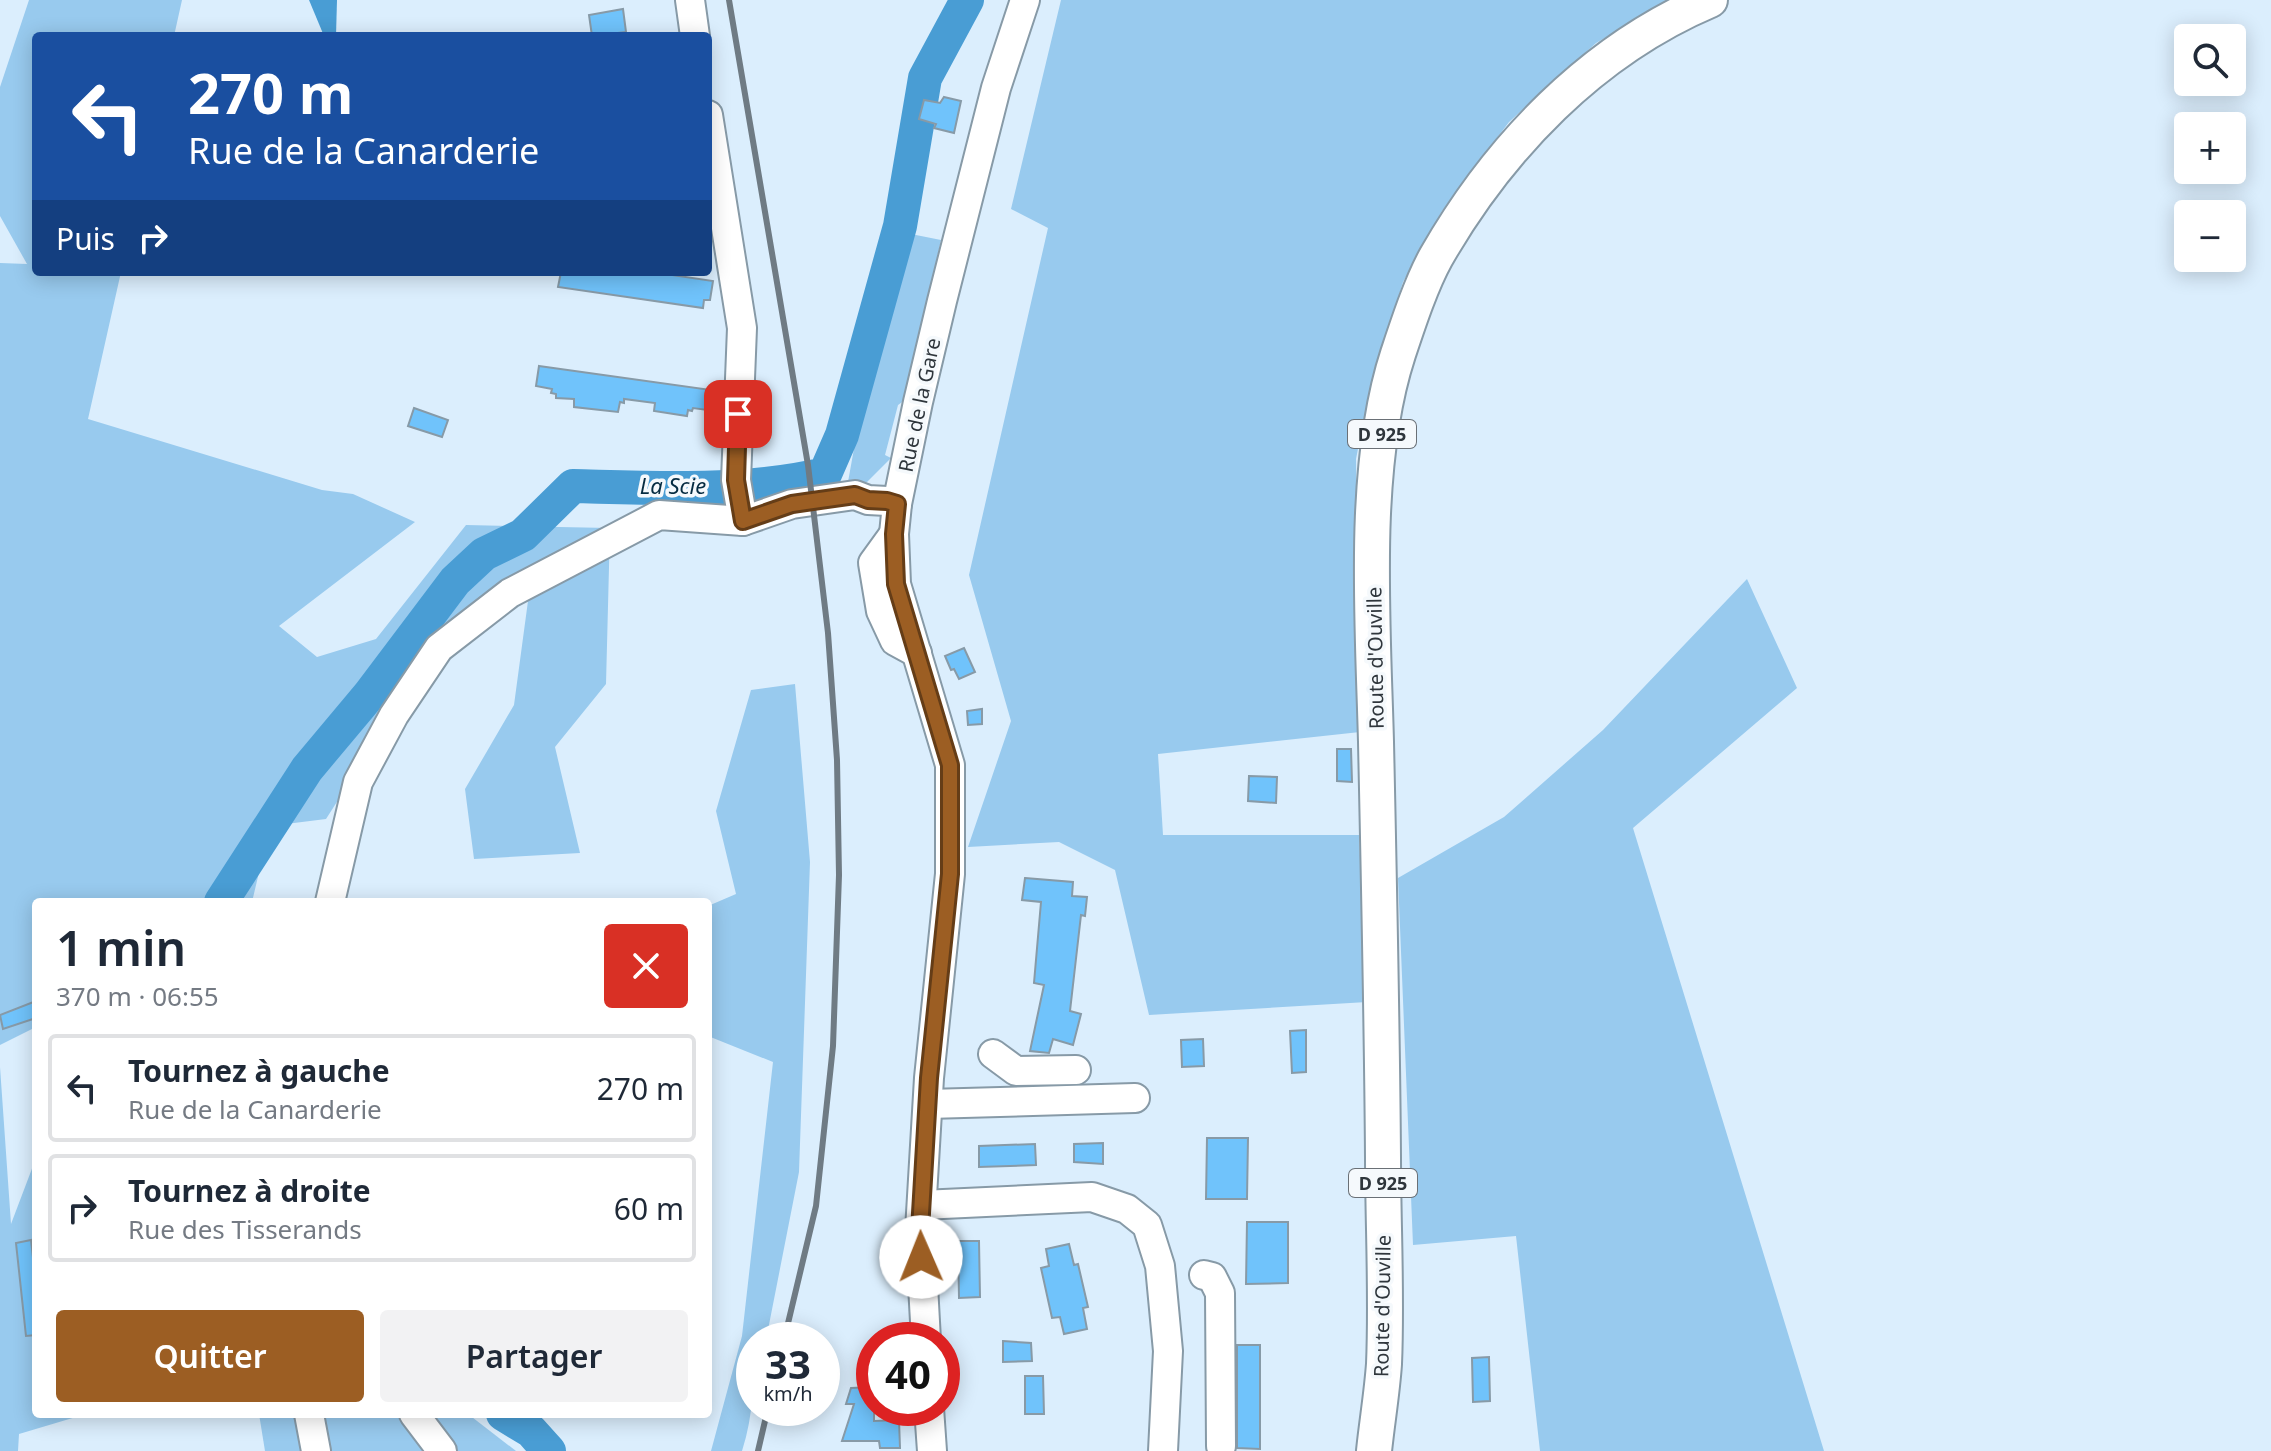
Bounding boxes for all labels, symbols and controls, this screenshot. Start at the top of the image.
map controls [2174,24,2246,272]
button: search [2174,24,2246,96]
text: 270 m [188,54,353,130]
icon: left [56,64,160,168]
button: + [2174,112,2246,184]
text: Rue de la Canarderie [188,126,539,175]
button: − [2174,200,2246,272]
icon: right [131,216,175,260]
text: Puis [56,218,115,259]
street label: Rue de la Gare [892,335,946,475]
pin [704,380,772,448]
icon: arrive [716,392,760,436]
road number: D 925 [1348,420,1416,448]
water label: La Scie [640,470,706,500]
street label: Route d'Ouville [1360,587,1390,729]
text: 1 min [56,915,186,980]
button: close [604,924,688,1008]
text: 370 m · 06:55 [56,978,219,1014]
text: Tournez à gauche [128,1050,390,1091]
icon: left [60,1066,104,1110]
text: 270 m [597,1068,684,1109]
text: Rue de la Canarderie [128,1091,382,1127]
road number: D 925 [1349,1169,1417,1197]
text: Tournez à droite [128,1170,371,1211]
icon: right [60,1186,104,1230]
text: 60 m [614,1188,684,1229]
text: Rue des Tisserands [128,1211,362,1247]
position arrow [879,1215,963,1299]
street label: Route d'Ouville [1367,1235,1397,1377]
button: Quitter [56,1310,364,1402]
button: Partager [380,1310,688,1402]
speed limit sign: 40 [856,1322,960,1426]
text: 33 [765,1336,811,1391]
text: km/h [763,1380,813,1407]

